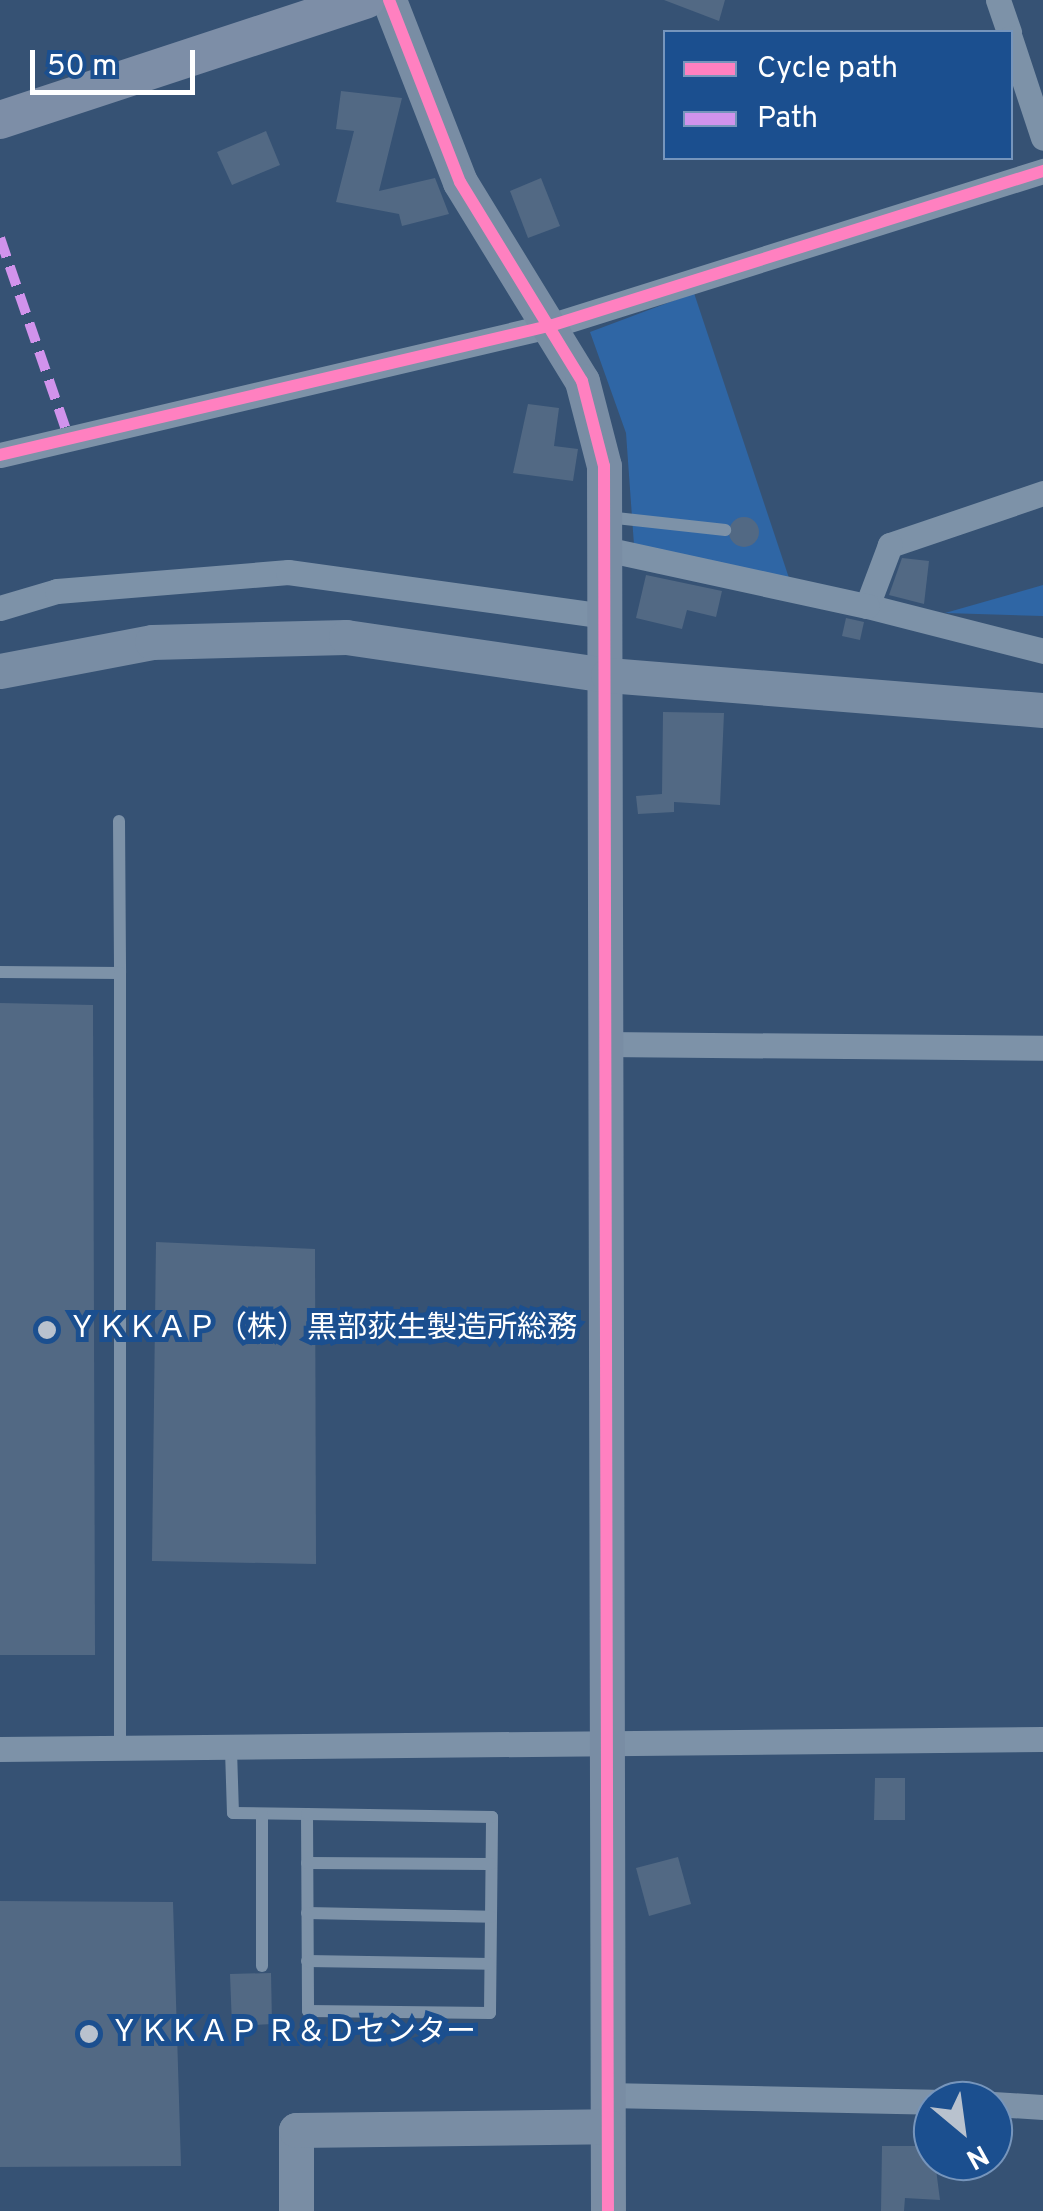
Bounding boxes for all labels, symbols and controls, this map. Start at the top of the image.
scale bar [35,30,200,92]
legend [663,30,1013,160]
text: 50 m [47,49,117,86]
text: Cycle path [757,51,898,88]
text: Path [757,101,818,138]
place label: ＹＫＫＡＰ（株）黒部荻生製造所総務 [67,1312,577,1348]
marker: ＹＫＫＡＰ（株）黒部荻生製造所総務 [36,1319,58,1341]
place label: ＹＫＫＡＰ Ｒ＆Ｄセンター [109,2016,476,2052]
marker: ＹＫＫＡＰ Ｒ＆Ｄセンター [78,2023,100,2045]
north arrow [913,2081,1013,2181]
text: N [959,2135,994,2176]

